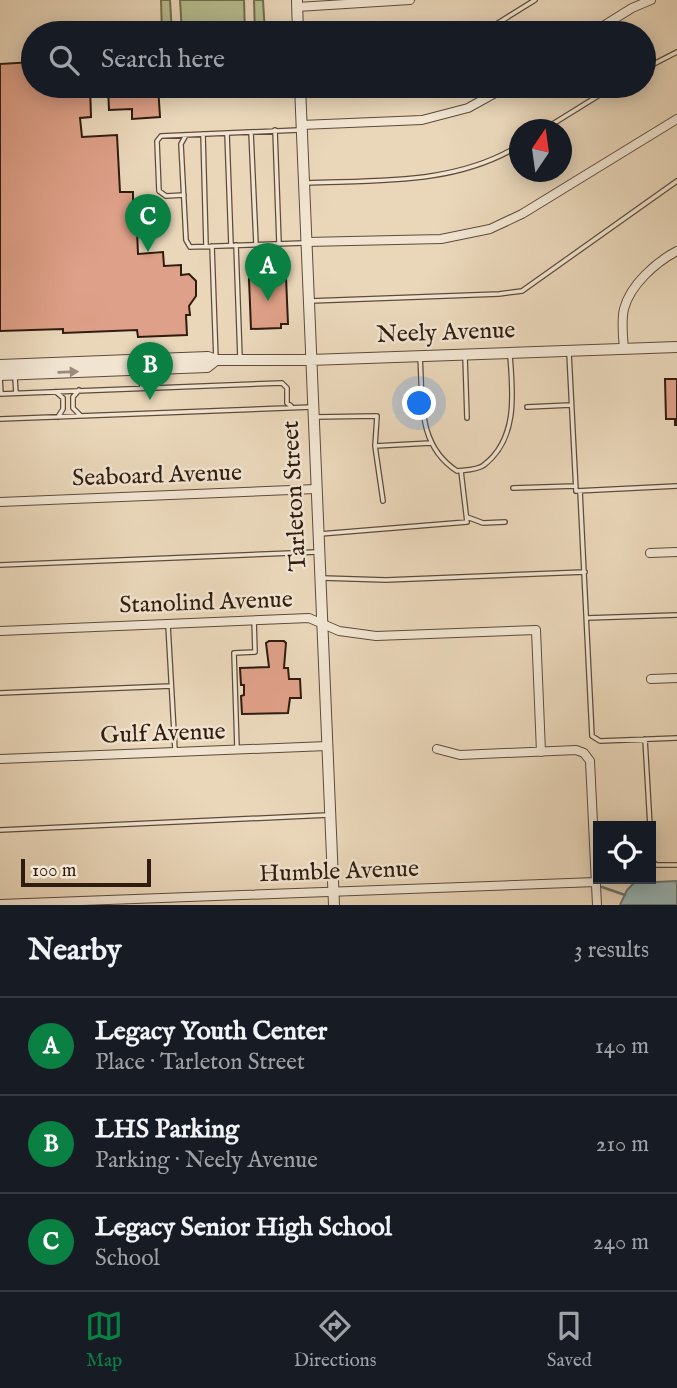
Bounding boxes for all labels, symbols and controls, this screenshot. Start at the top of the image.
search box [21,21,656,98]
icon: search [45,41,83,79]
text: Search here [101,43,225,76]
north arrow [509,119,572,182]
pin: C [125,194,171,252]
pin: A [245,243,291,301]
street label: Neely Avenue [376,315,516,351]
pin: B [127,342,173,400]
one-way arrow [57,367,79,378]
your location [402,386,436,420]
street label: Tarleton Street [276,420,314,572]
street label: Seaboard Avenue [72,458,242,494]
street label: Stanolind Avenue [119,584,293,622]
street label: Gulf Avenue [100,716,226,752]
map controls [593,821,656,884]
button: locate [593,821,656,884]
street label: Humble Avenue [259,854,419,890]
scale bar [21,856,150,888]
text: 100 m [32,859,76,883]
text: Nearby [28,932,121,970]
text: 3 results [574,936,649,965]
text: Legacy Youth Center [95,1015,327,1048]
text: A [43,1032,59,1061]
text: 140 m [595,1032,649,1061]
text: Place · Tarleton Street [95,1048,305,1077]
text: LHS Parking [95,1113,239,1146]
text: B [43,1130,59,1159]
text: 210 m [596,1130,649,1159]
text: Parking · Neely Avenue [95,1146,318,1175]
text: Legacy Senior High School [95,1211,392,1244]
text: C [43,1228,59,1257]
text: 240 m [593,1228,649,1257]
text: School [95,1244,160,1273]
tab: Map [85,1307,123,1373]
tab: Directions [294,1307,376,1373]
tab: Saved [547,1307,592,1373]

